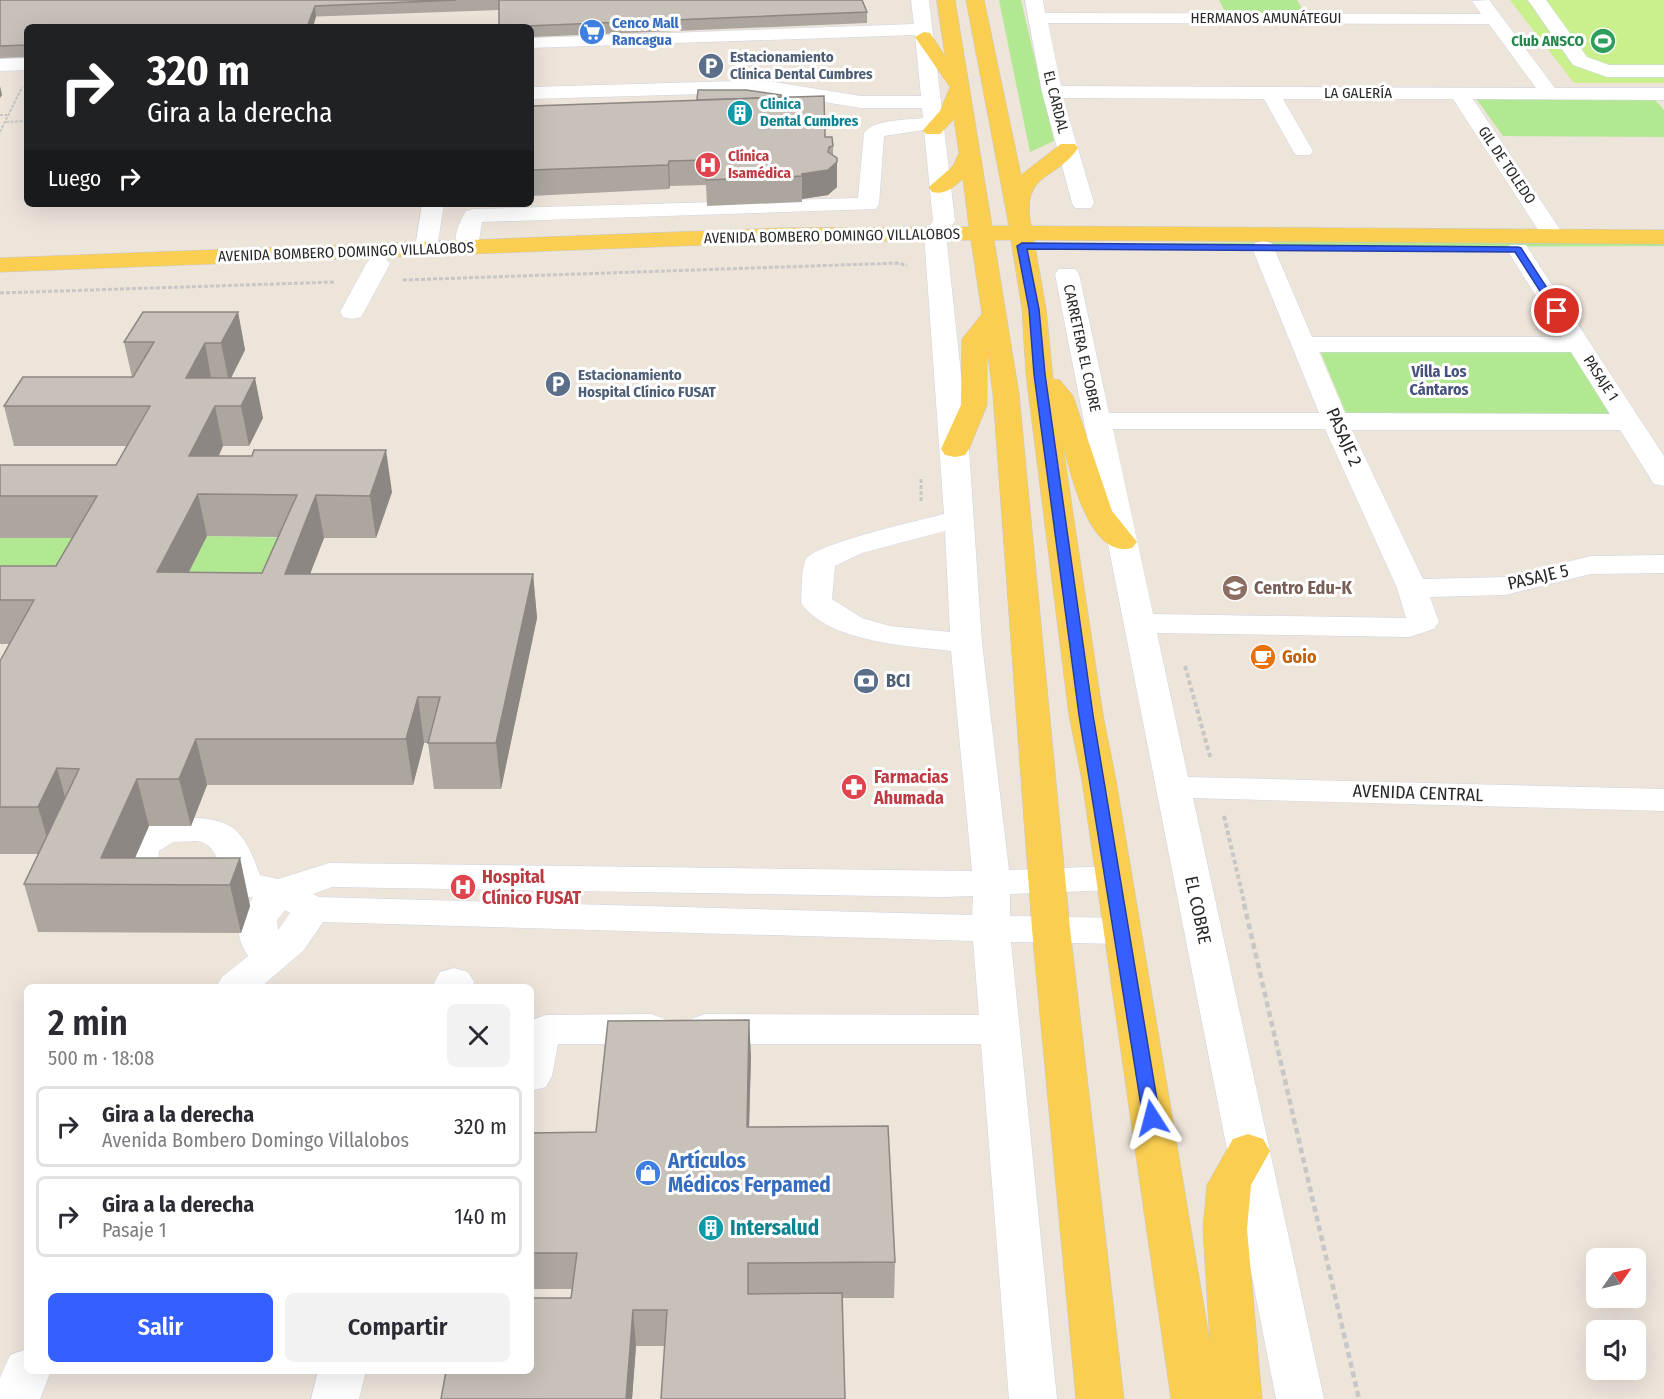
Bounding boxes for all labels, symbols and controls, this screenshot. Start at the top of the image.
street label: HERMANOS AMUNÁTEGUI [1190,9,1342,27]
place label: Cenco Mall Rancagua [612,14,680,49]
supermarket icon: Cenco Mall Rancagua [577,17,607,47]
sports icon: Club ANSCO [1588,26,1618,56]
place label: Club ANSCO [1511,32,1584,50]
text: 320 m [147,46,250,96]
icon: right [48,48,126,126]
place label: Estacionamiento Clinica Dental Cumbres [730,48,873,83]
parking icon: Estacionamiento Clinica Dental Cumbres [696,51,726,81]
street label: EL CARDAL [1040,69,1073,136]
street label: LA GALERÍA [1324,84,1392,102]
place label: Clinica Dental Cumbres [760,95,859,130]
text: Gira a la derecha [147,97,332,129]
building icon: Clinica Dental Cumbres [725,98,755,128]
street label: GIL DE TOLEDO [1474,123,1540,207]
place label: Clínica Isamédica [728,147,791,182]
hospital icon: Clínica Isamédica [693,150,723,180]
icon: right [113,162,146,195]
text: Luego [48,165,101,192]
street label: AVENIDA BOMBERO DOMINGO VILLALOBOS [704,225,960,247]
street label: AVENIDA BOMBERO DOMINGO VILLALOBOS [218,239,474,265]
street label: CARRETERA EL COBRE [1060,283,1104,413]
pin [1531,285,1582,336]
icon: arrive [1540,294,1573,327]
street label: PASAJE 1 [1580,352,1622,404]
district label: Villa Los Cántaros [1410,362,1468,399]
place label: Estacionamiento Hospital Clínico FUSAT [578,366,717,401]
parking icon: Estacionamiento Hospital Clínico FUSAT [543,369,573,399]
street label: PASAJE 2 [1321,404,1367,470]
street label: PASAJE 5 [1505,559,1571,595]
school or university icon: Centro Edu-K [1220,573,1250,603]
place label: Centro Edu-K [1254,577,1352,599]
cafe icon: Goio [1248,642,1278,672]
place label: Goio [1282,646,1317,668]
bank icon: BCI [851,666,881,696]
place label: BCI [886,670,910,692]
place label: Farmacias Ahumada [873,766,948,809]
pharmacy icon: Farmacias Ahumada [839,772,869,802]
street label: AVENIDA CENTRAL [1352,780,1484,806]
place label: Hospital Clínico FUSAT [482,866,581,909]
hospital icon: Hospital Clínico FUSAT [448,872,478,902]
street label: EL COBRE [1180,874,1216,946]
text: 2 min [48,1001,128,1045]
button: close [447,1004,510,1067]
text: 500 m · 18:08 [48,1046,154,1070]
position arrow [1120,1086,1184,1150]
text: Gira a la derecha [102,1101,254,1128]
icon: right [51,1110,84,1143]
text: 320 m [454,1113,507,1140]
text: Avenida Bombero Domingo Villalobos [102,1128,409,1152]
place label: Artículos Médicos Ferpamed [667,1148,831,1198]
shop icon: Artículos Médicos Ferpamed [633,1158,663,1188]
text: Gira a la derecha [102,1191,254,1218]
icon: right [51,1200,84,1233]
text: 140 m [454,1203,507,1230]
building icon: Intersalud [696,1213,726,1243]
place label: Intersalud [730,1215,819,1241]
text: Pasaje 1 [102,1218,167,1242]
north arrow [1586,1248,1646,1308]
map controls [1586,1248,1646,1380]
button: Salir [48,1293,273,1362]
button: Compartir [285,1293,510,1362]
button: sound [1586,1320,1646,1380]

